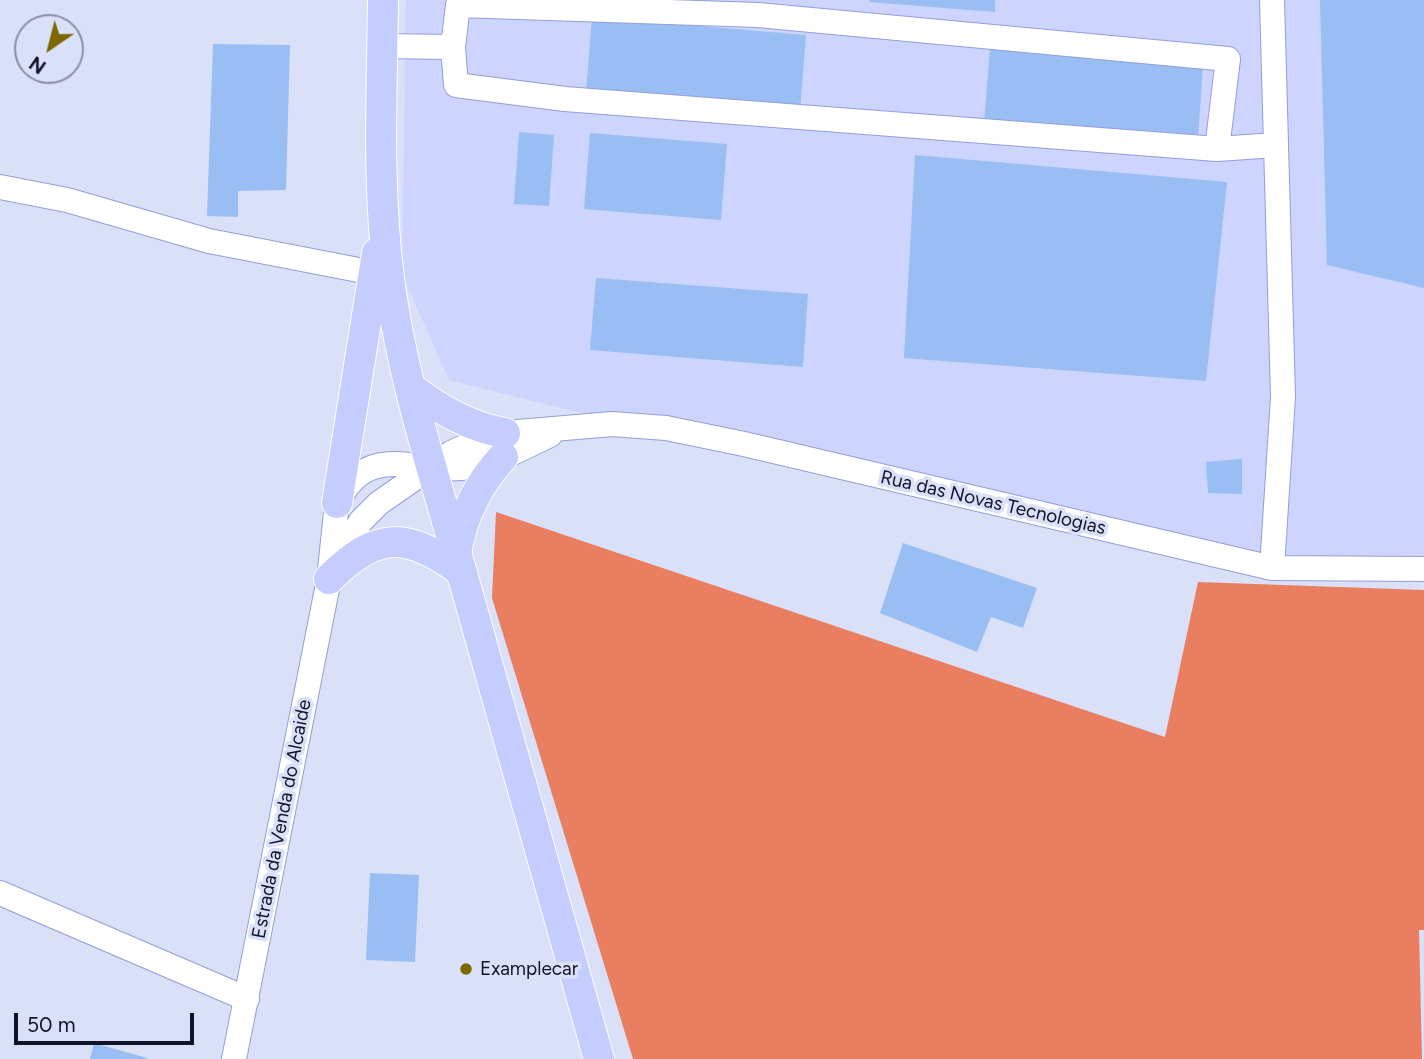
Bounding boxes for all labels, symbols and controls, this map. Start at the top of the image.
north arrow [14,14,84,84]
text: N [25,51,50,79]
street label: Rua das Novas Tecnologias [878,466,1108,540]
street label: Estrada da Venda do Alcaide [248,698,316,940]
place label: Examplecar [480,958,578,980]
marker: Examplecar [458,961,474,977]
scale bar [18,1000,198,1044]
text: 50 m [27,1012,76,1037]

